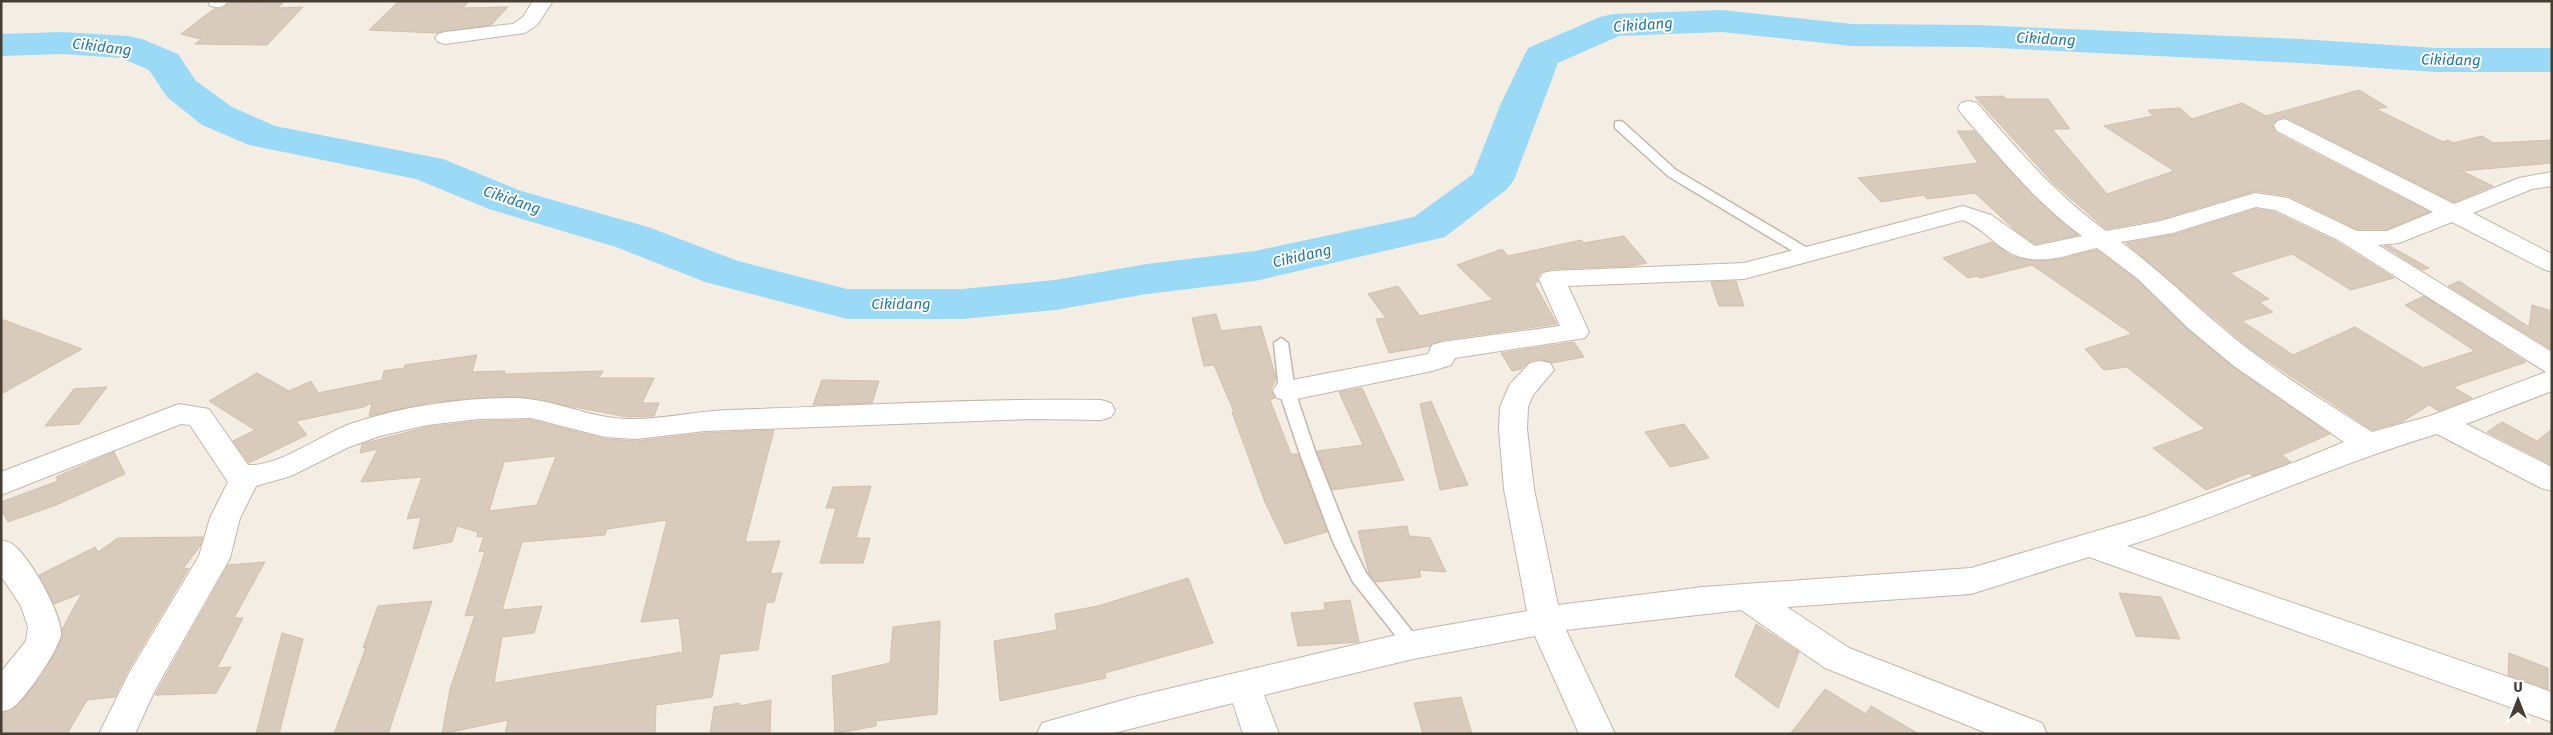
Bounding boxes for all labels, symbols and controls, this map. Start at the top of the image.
water label: Cikidang [1613,14,1673,36]
water label: Cikidang [2016,28,2076,50]
water label: Cikidang [71,34,133,60]
water label: Cikidang [2421,50,2481,70]
water label: Cikidang [481,182,543,218]
water label: Cikidang [1271,241,1333,271]
water label: Cikidang [871,295,931,313]
north arrow [2493,675,2543,725]
text: U [2513,679,2523,696]

